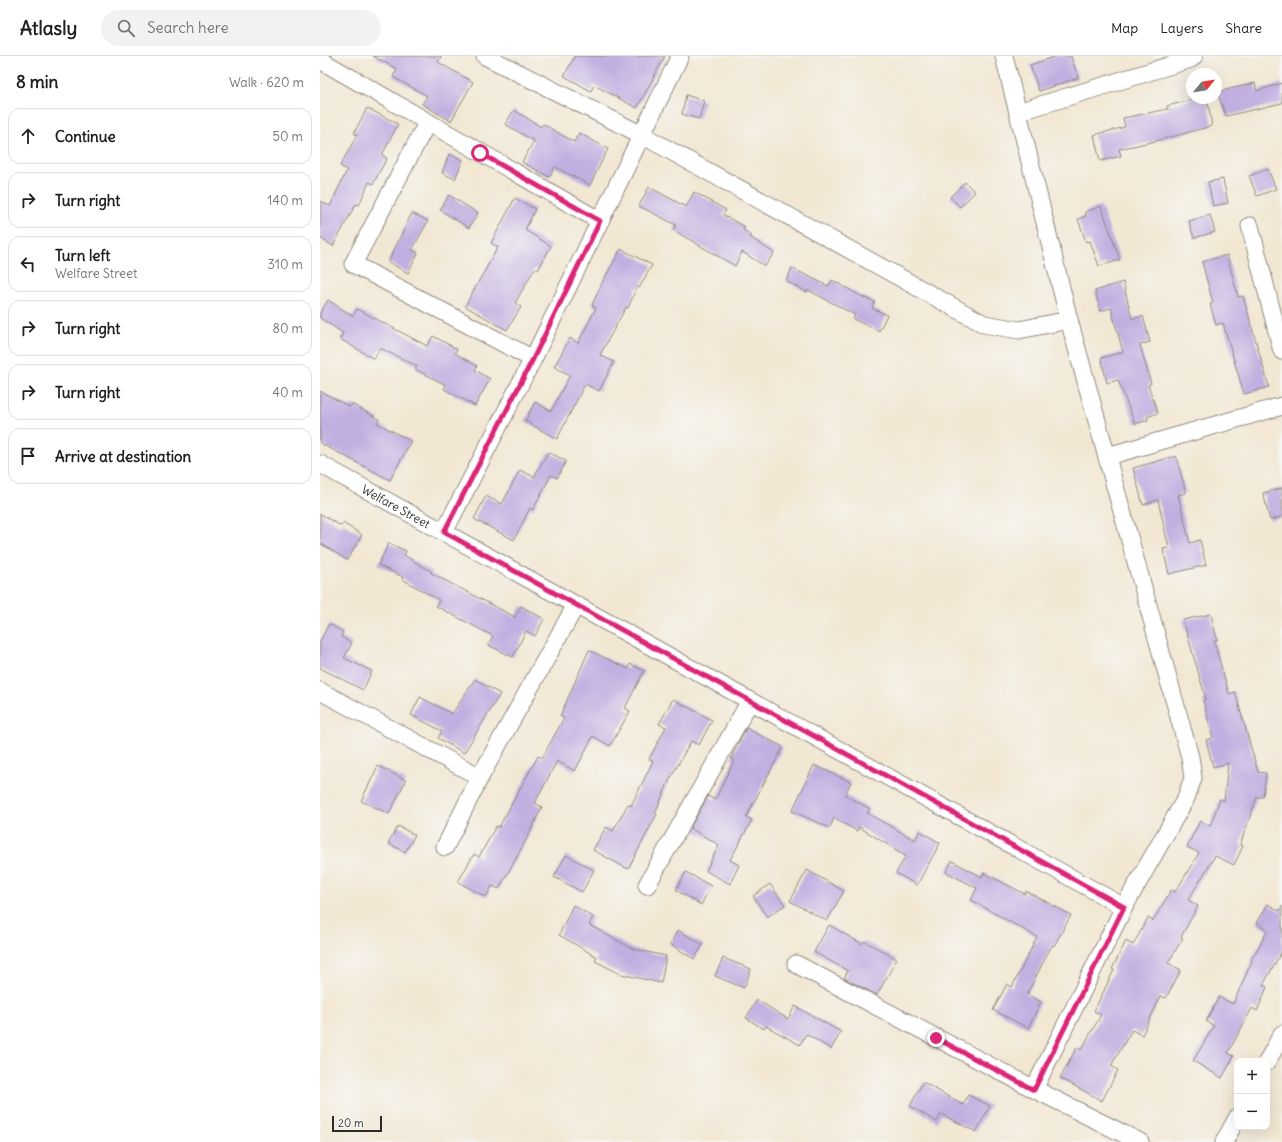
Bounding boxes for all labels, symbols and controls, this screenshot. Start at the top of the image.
search box [101,10,381,46]
text: Atlasly [20,16,77,40]
icon: search [115,17,137,39]
text: Search here [147,18,229,37]
text: Map [1111,19,1138,37]
text: Layers [1160,19,1203,37]
text: Share [1225,19,1262,37]
north arrow [1186,68,1222,104]
text: 8 min [16,71,58,93]
text: Walk · 620 m [229,74,304,91]
icon: ahead [17,125,39,147]
text: Continue [55,127,116,146]
text: 50 m [272,128,303,145]
route start [471,144,489,162]
icon: right [17,189,39,211]
text: Turn right [55,191,120,210]
text: 140 m [267,192,303,209]
text: Turn left [55,246,110,265]
icon: left [17,253,39,275]
text: 310 m [268,256,303,273]
text: Welfare Street [55,265,137,282]
icon: right [17,317,39,339]
text: Turn right [55,319,120,338]
text: 80 m [272,320,303,337]
icon: right [17,381,39,403]
text: Turn right [55,383,120,402]
text: 40 m [272,384,303,401]
icon: arrive [17,445,39,467]
text: Arrive at destination [55,447,191,466]
street label: Welfare Street [359,481,433,531]
route end [927,1029,945,1047]
map controls [1234,1058,1270,1130]
button: + [1234,1058,1270,1094]
button: − [1234,1094,1270,1130]
scale bar [332,1114,382,1133]
text: 20 m [338,1116,364,1130]

